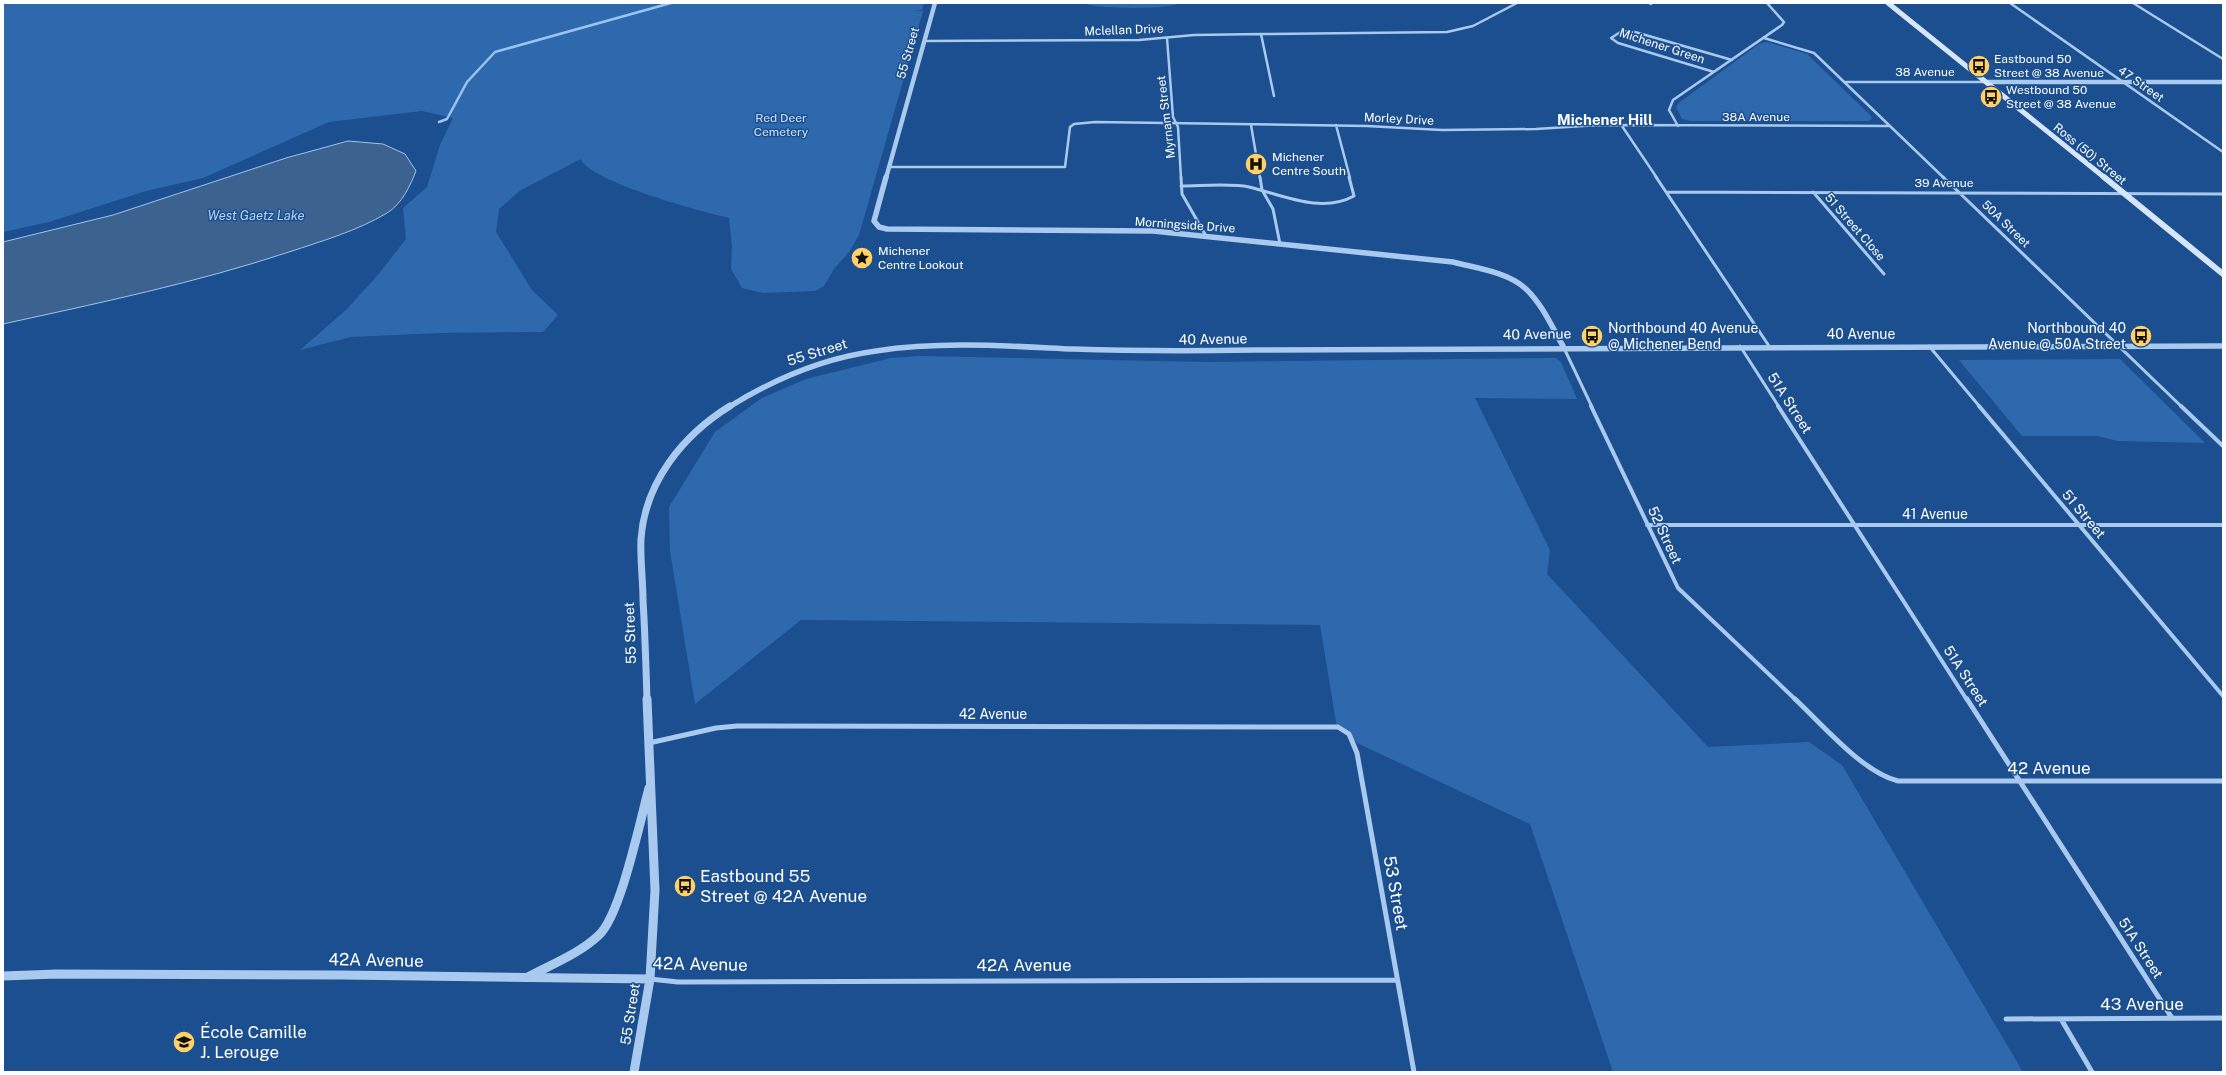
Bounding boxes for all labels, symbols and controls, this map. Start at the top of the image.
street label: Mclellan Drive [1084,22,1164,38]
street label: 55 Street [894,25,922,81]
street label: Michener Green [1618,26,1707,66]
place label: Eastbound 50 Street @ 38 Avenue [1994,52,2104,80]
bus stop icon: Eastbound 50 Street @ 38 Avenue [1966,53,1992,79]
street label: 47 Street [2115,63,2167,105]
street label: 38 Avenue [1895,65,1955,79]
street label: Myrnam Street [1154,74,1178,159]
place label: Westbound 50 Street @ 38 Avenue [2006,83,2116,111]
bus stop icon: Westbound 50 Street @ 38 Avenue [1978,84,2004,110]
street label: Morley Drive [1364,110,1435,128]
street label: 38A Avenue [1722,110,1790,124]
park label: Red Deer Cemetery [754,111,809,139]
district label: Michener Hill [1557,111,1653,128]
street label: Ross (50) Street [2051,120,2130,188]
place label: Michener Centre South [1272,150,1346,178]
hospital icon: Michener Centre South [1243,151,1269,177]
street label: 39 Avenue [1914,176,1974,190]
street label: 51 Street Close [1822,190,1888,264]
street label: 50A Street [1979,198,2033,251]
water label: West Gaetz Lake [207,208,305,223]
street label: Morningside Drive [1134,215,1236,236]
place label: Michener Centre Lookout [878,244,964,272]
place icon: Michener Centre Lookout [849,245,875,271]
place label: Northbound 40 Avenue @ Michener Bend [1608,320,1758,352]
place label: Northbound 40 Avenue @ 50A Street [1988,320,2126,352]
bus stop icon: Northbound 40 Avenue @ Michener Bend [1579,323,1605,349]
bus stop icon: Northbound 40 Avenue @ 50A Street [2128,323,2154,349]
street label: 40 Avenue [1502,325,1572,343]
street label: 40 Avenue [1827,326,1895,342]
street label: 40 Avenue [1178,330,1248,348]
street label: 55 Street [785,335,849,369]
street label: 51A Street [1765,370,1815,436]
street label: 51 Street [2059,486,2109,542]
street label: 52 Street [1645,504,1685,566]
street label: 41 Avenue [1902,506,1968,522]
street label: 55 Street [621,602,639,664]
street label: 51A Street [1941,643,1991,709]
street label: 42 Avenue [959,706,1027,722]
street label: 42 Avenue [2007,758,2091,778]
street label: 53 Street [1380,854,1412,932]
place label: Eastbound 55 Street @ 42A Avenue [700,866,867,906]
bus stop icon: Eastbound 55 Street @ 42A Avenue [672,873,698,899]
street label: 51A Street [2116,915,2166,981]
street label: 42A Avenue [328,949,424,971]
street label: 42A Avenue [652,953,748,975]
street label: 42A Avenue [976,955,1072,975]
street label: 55 Street [617,982,643,1046]
street label: 43 Avenue [2100,994,2184,1014]
place label: École Camille J. Lerouge [200,1022,307,1062]
school or university icon: École Camille J. Lerouge [171,1029,197,1055]

